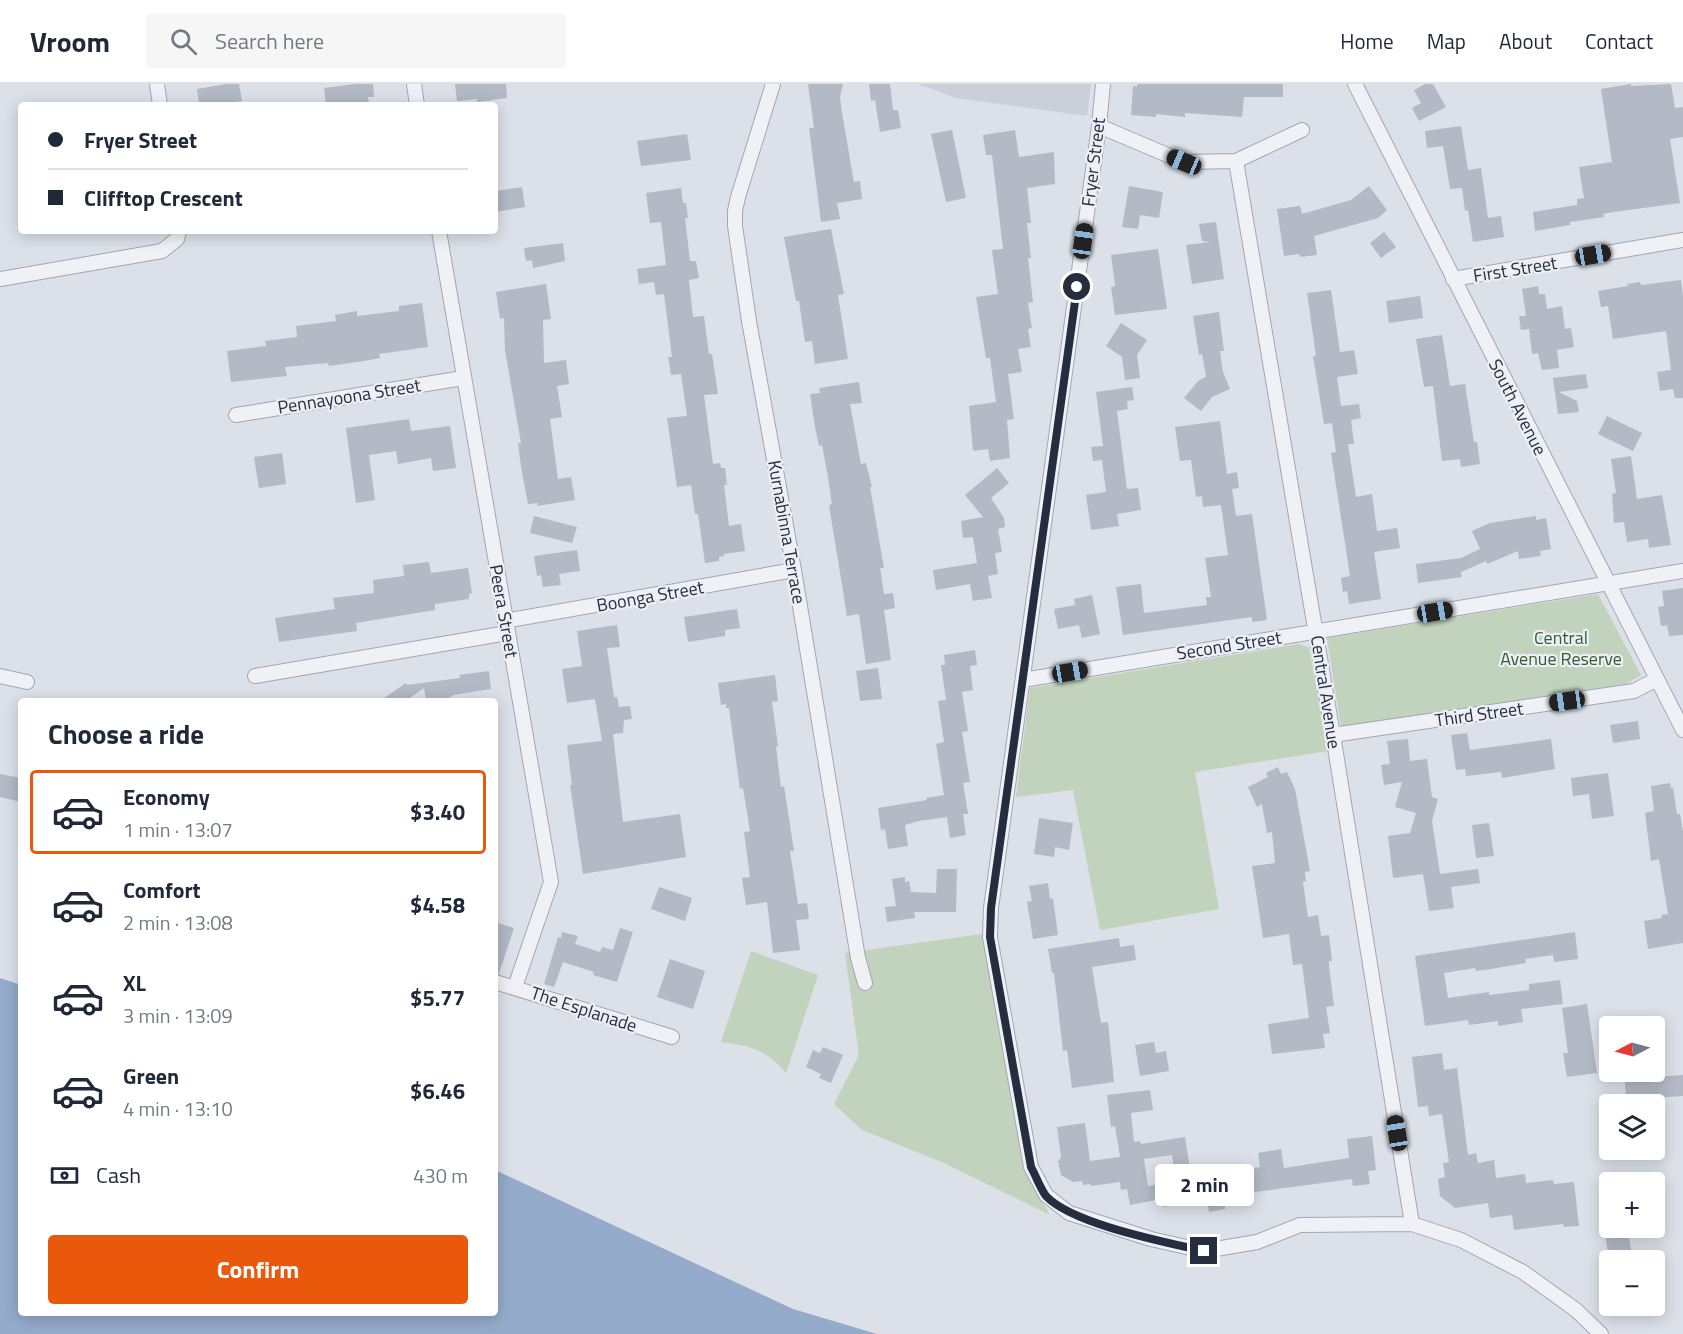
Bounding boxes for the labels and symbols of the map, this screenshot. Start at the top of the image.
street label: Fryer Street [1074,115,1112,208]
car [1164,147,1204,177]
car [1072,222,1094,260]
car [1574,243,1612,267]
street label: First Street [1471,249,1560,289]
route start [1063,273,1090,300]
street label: South Avenue [1482,354,1554,460]
street label: Pennayoona Street [276,371,423,421]
street label: Kurnabinna Terrace [761,458,813,606]
street label: Peera Street [483,562,526,660]
street label: Boonga Street [594,573,706,619]
car [1416,600,1454,624]
street label: Second Street [1175,623,1284,667]
park label: Central Avenue Reserve [1500,624,1622,672]
street label: Central Avenue [1304,633,1348,751]
car [1051,660,1089,684]
car [1548,690,1586,712]
street label: Third Street [1433,694,1526,734]
street label: The Esplanade [527,979,641,1039]
north arrow [1599,1016,1665,1082]
car [1385,1114,1409,1152]
callout: 2 min [1154,1164,1254,1206]
route end [1190,1237,1217,1264]

